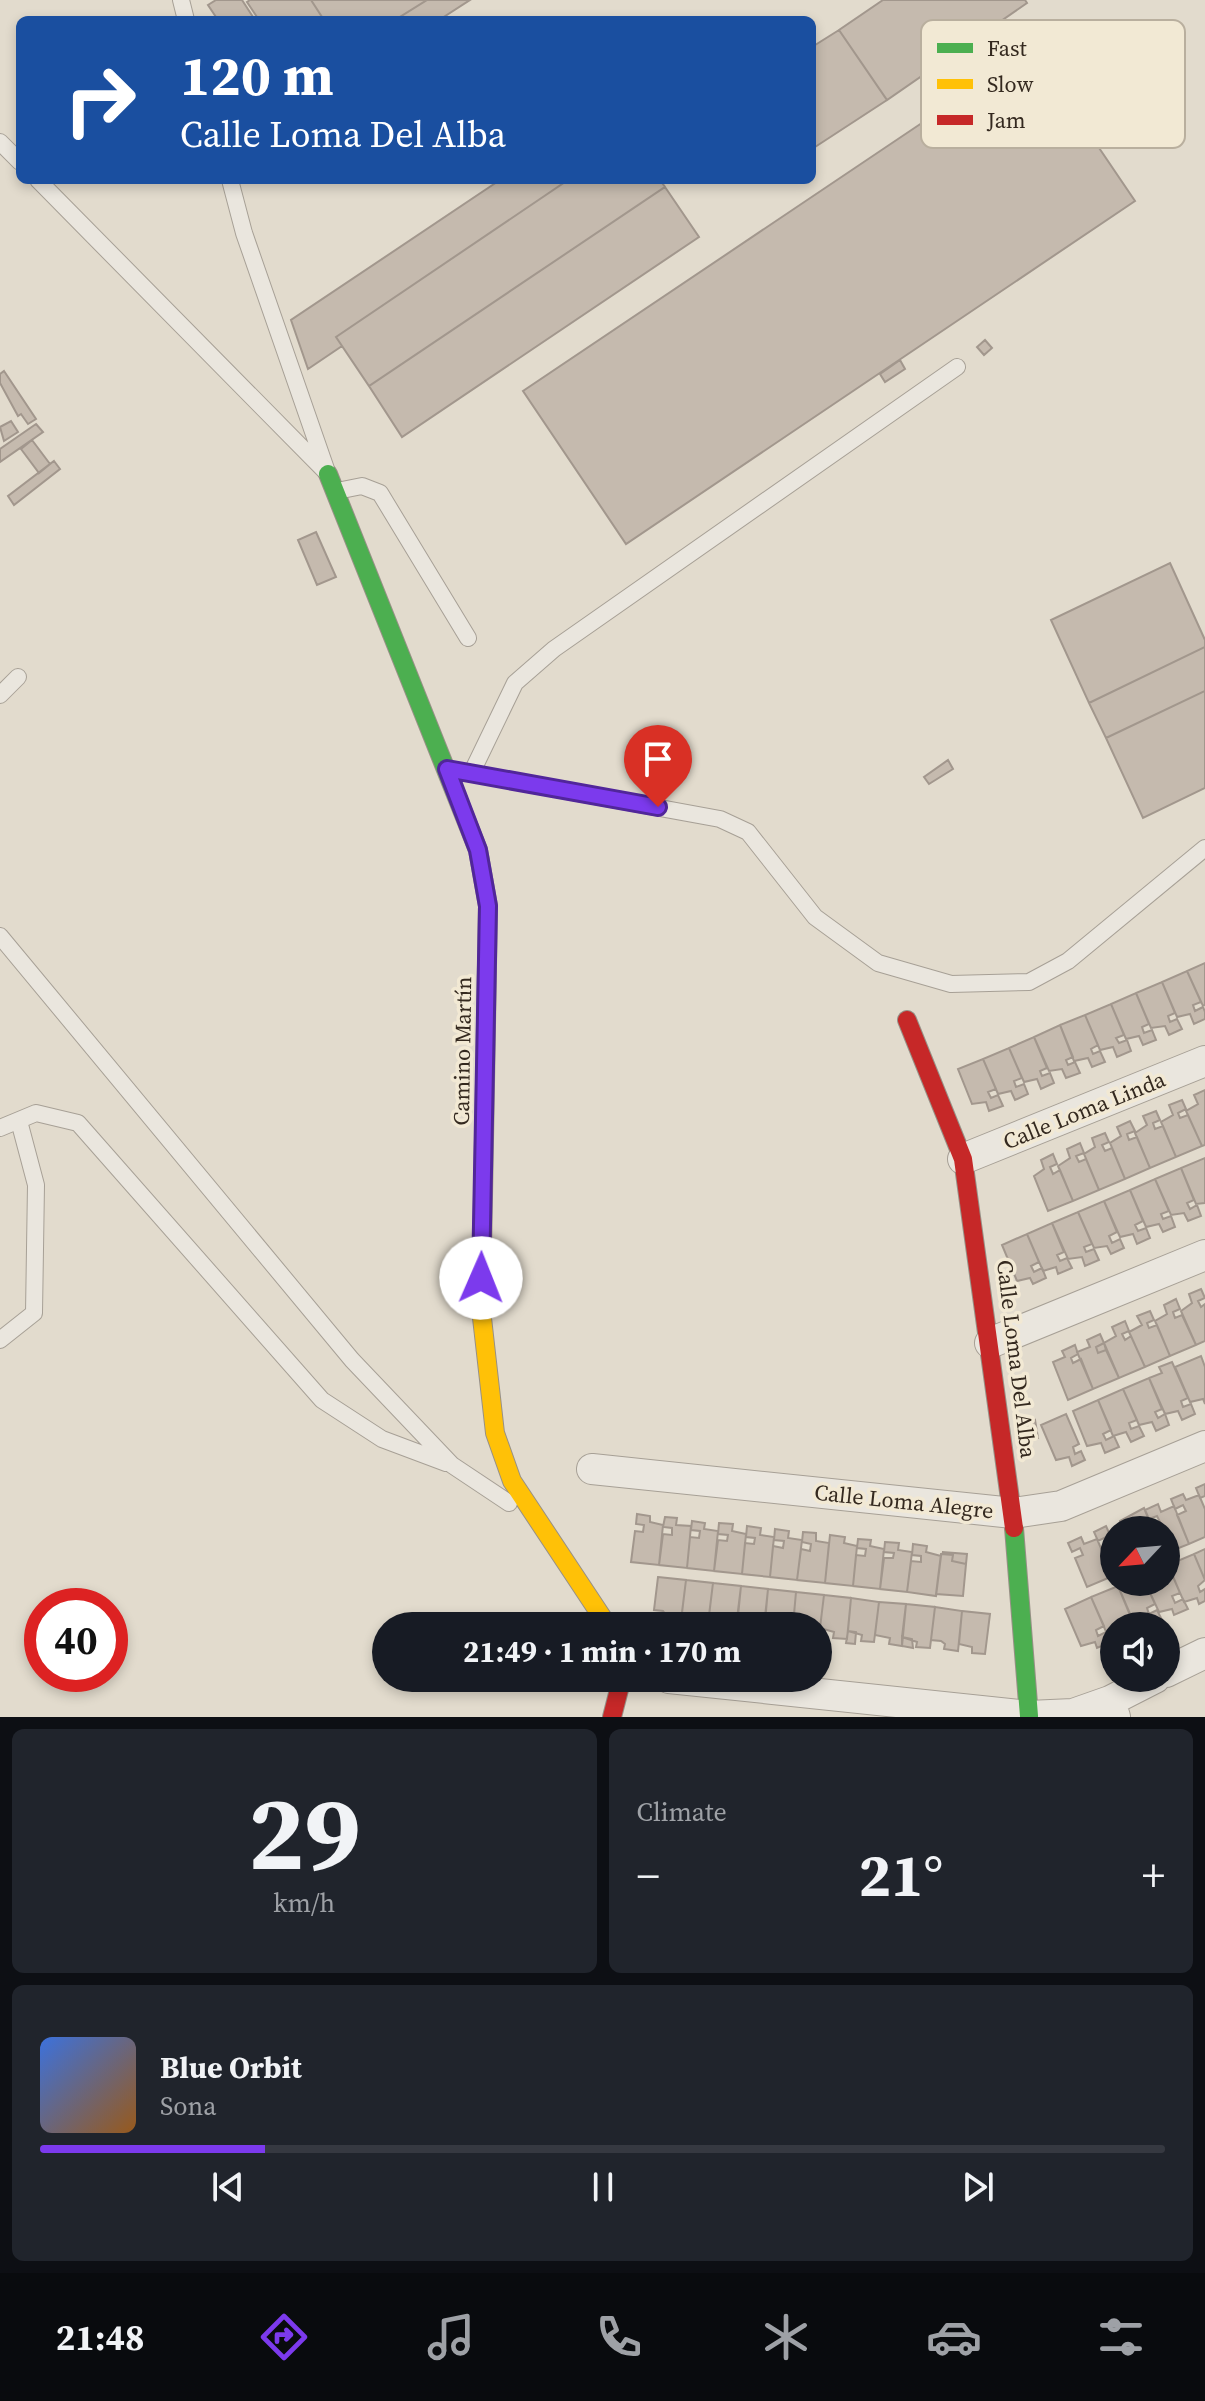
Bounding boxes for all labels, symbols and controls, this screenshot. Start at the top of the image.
legend [921,20,1185,148]
text: Fast [987,33,1028,63]
text: 120 m [180,37,334,114]
icon: right [48,48,152,152]
text: Slow [987,69,1034,99]
text: Jam [986,105,1026,135]
text: Calle Loma Del Alba [180,110,506,159]
pin [624,725,692,807]
icon: arrive [636,737,680,781]
street label: Camino Martín [446,976,478,1126]
street label: Calle Loma Linda [998,1064,1170,1156]
position arrow [439,1236,523,1320]
street label: Calle Loma Del Alba [990,1258,1044,1460]
street label: Calle Loma Alegre [813,1477,995,1525]
north arrow [1100,1516,1180,1596]
map controls [1100,1516,1180,1692]
speed limit sign: 40 [24,1588,128,1692]
button: sound [1100,1612,1180,1692]
text: 21:49 · 1 min · 170 m [463,1631,741,1672]
text: 29 [248,1761,361,1904]
text: Climate [637,1794,727,1830]
text: 21° [858,1834,943,1916]
text: − [637,1845,660,1906]
text: + [1142,1845,1165,1906]
text: km/h [273,1885,335,1921]
text: Blue Orbit [160,2047,302,2088]
text: Sona [160,2088,217,2124]
icon: previous [206,2165,250,2209]
icon: pause [581,2165,625,2209]
icon: next [956,2165,1000,2209]
icon: directions [256,2309,312,2365]
icon: music [423,2309,479,2365]
icon: phone [591,2309,647,2365]
icon: climate [758,2309,814,2365]
icon: car [926,2309,982,2365]
icon: filters [1093,2309,1149,2365]
text: 21:48 [56,2313,145,2362]

